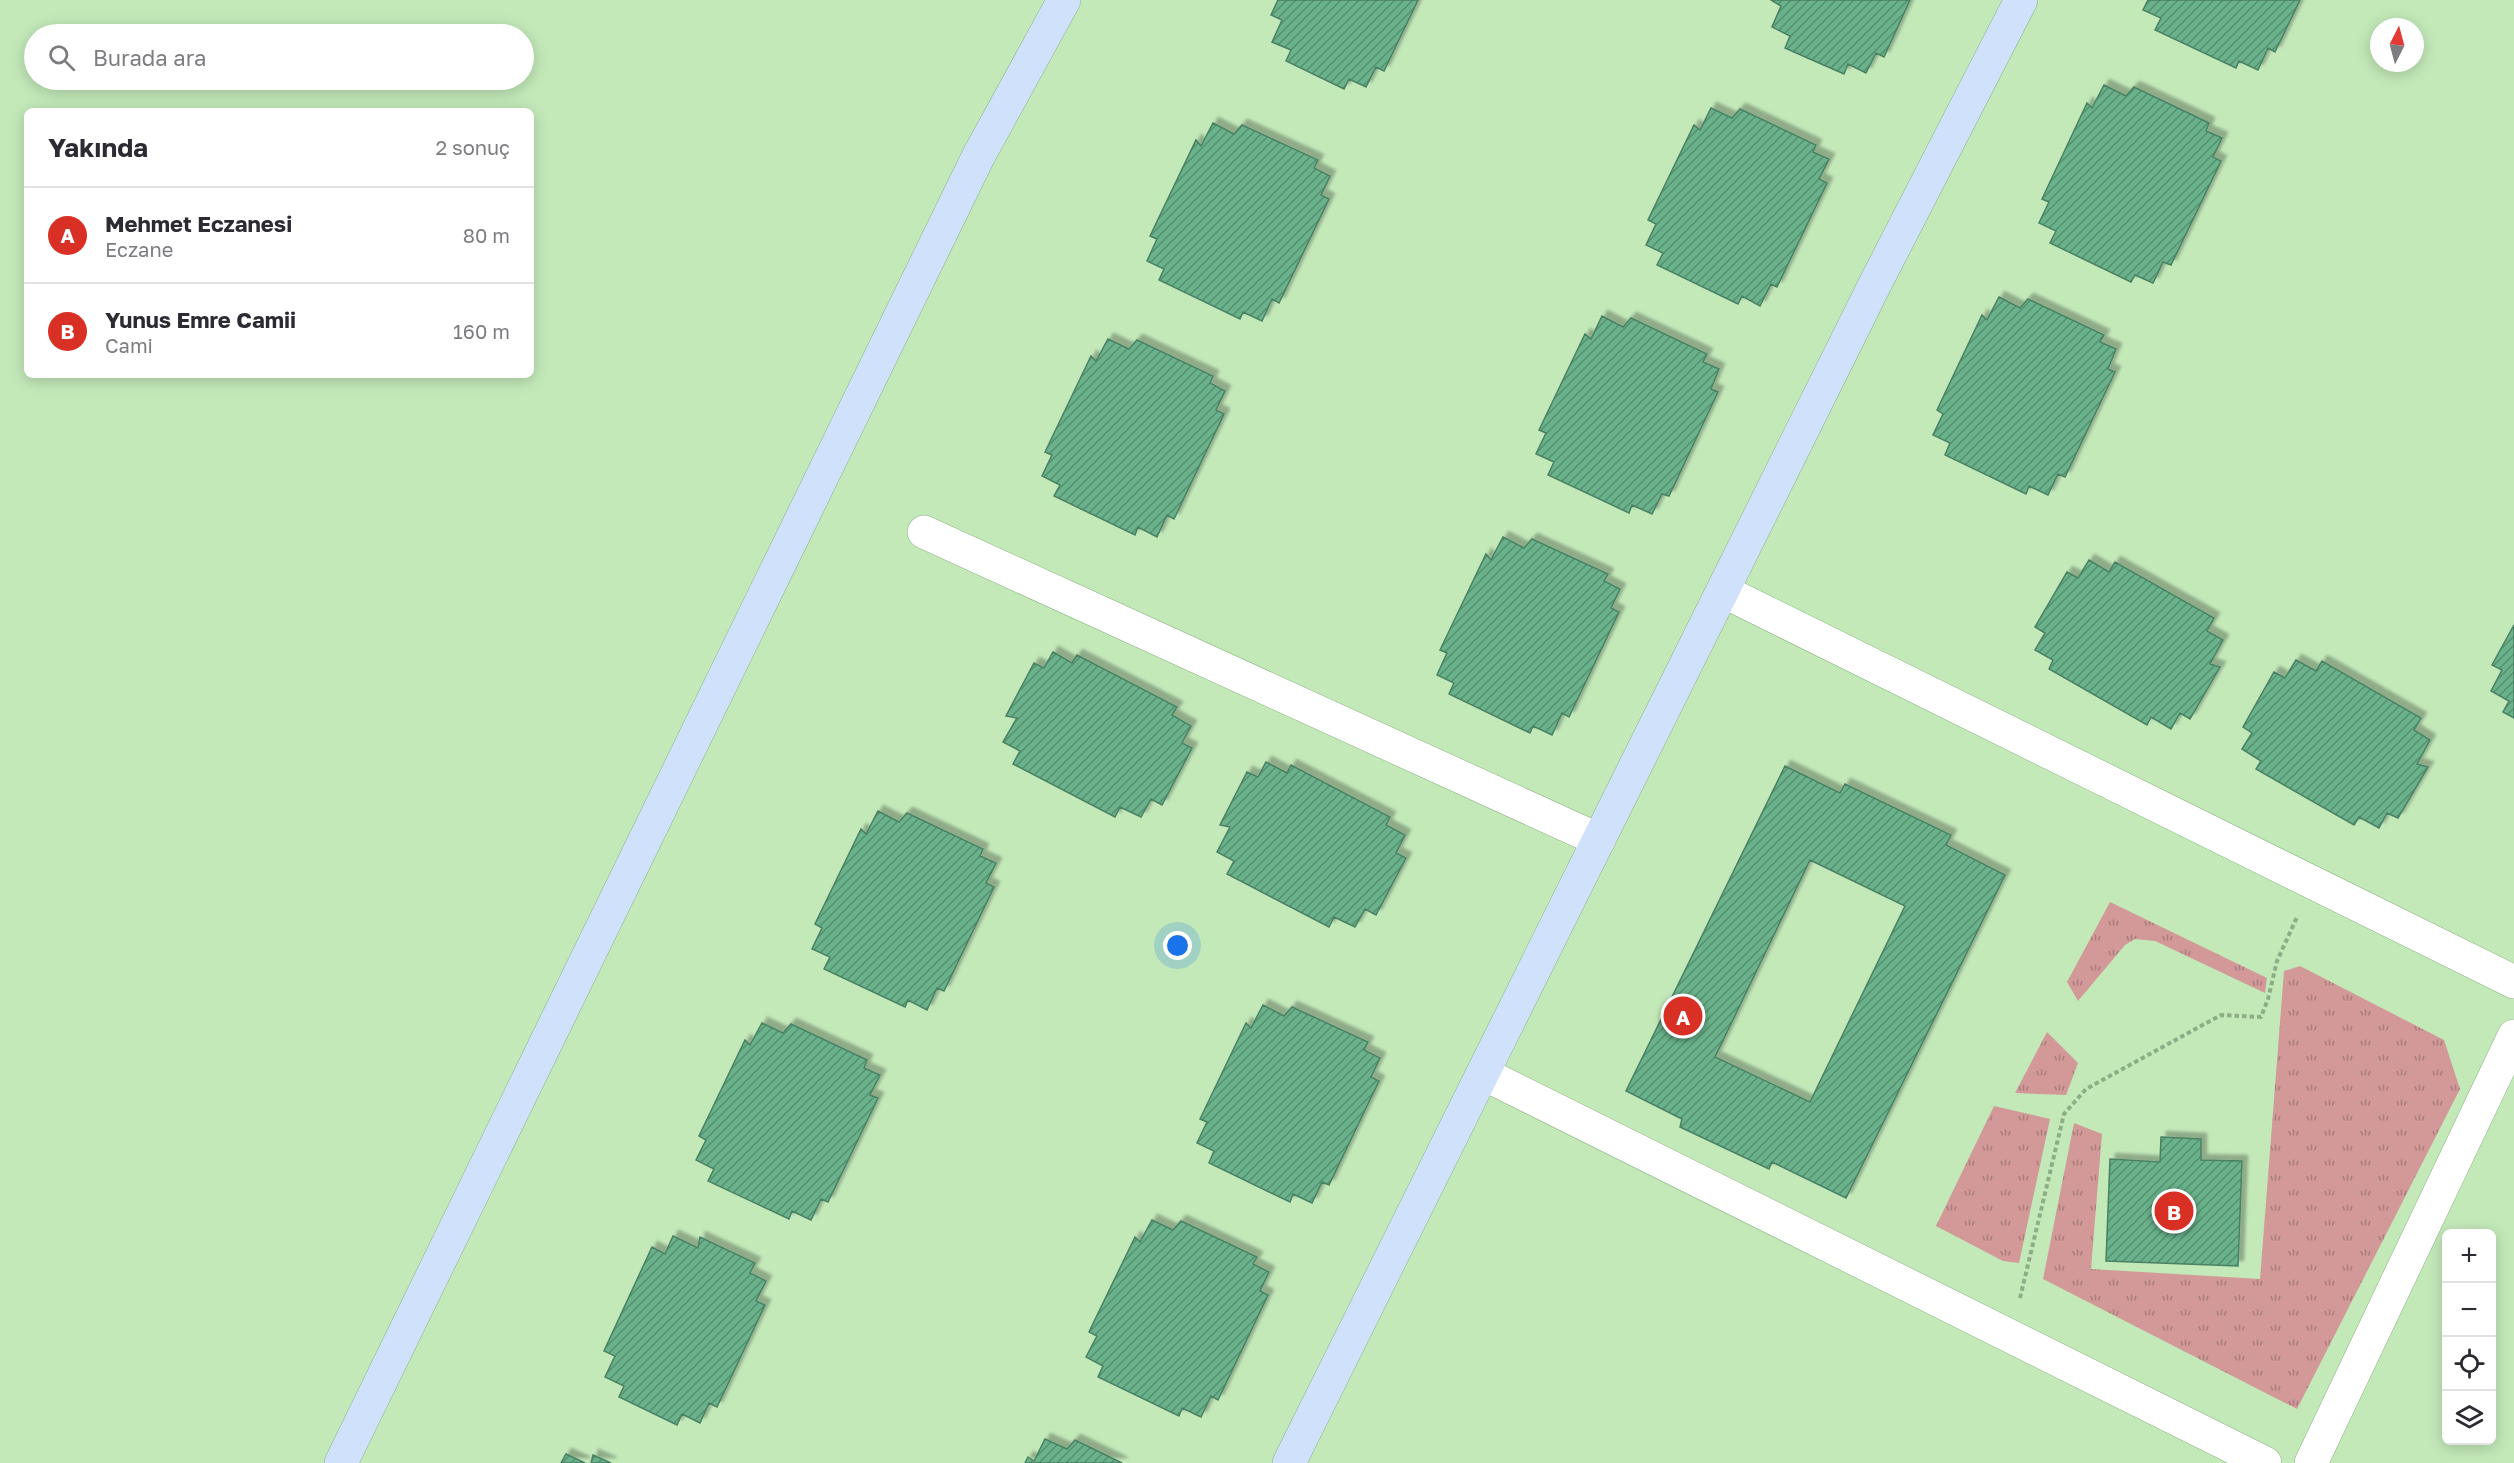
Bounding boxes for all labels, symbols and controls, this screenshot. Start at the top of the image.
north arrow [2370,18,2424,72]
search box [24,24,534,90]
icon: search [45,41,78,74]
text: Burada ara [93,44,207,71]
text: Yakında [48,132,148,163]
text: 2 sonuç [436,135,510,159]
text: Mehmet Eczanesi [105,210,292,237]
text: A [60,223,75,247]
text: 80 m [463,223,510,247]
text: Eczane [105,237,173,261]
text: Yunus Emre Camii [105,306,296,333]
text: B [60,319,75,343]
text: 160 m [453,319,510,343]
text: Cami [105,333,153,357]
your location [1163,931,1192,960]
pin: A [1664,994,1702,1038]
pin: B [2154,1188,2194,1234]
map controls [2442,1229,2496,1445]
button: + [2442,1229,2496,1283]
button: − [2442,1283,2496,1337]
button: locate [2442,1337,2496,1391]
button: layers [2442,1391,2496,1445]

